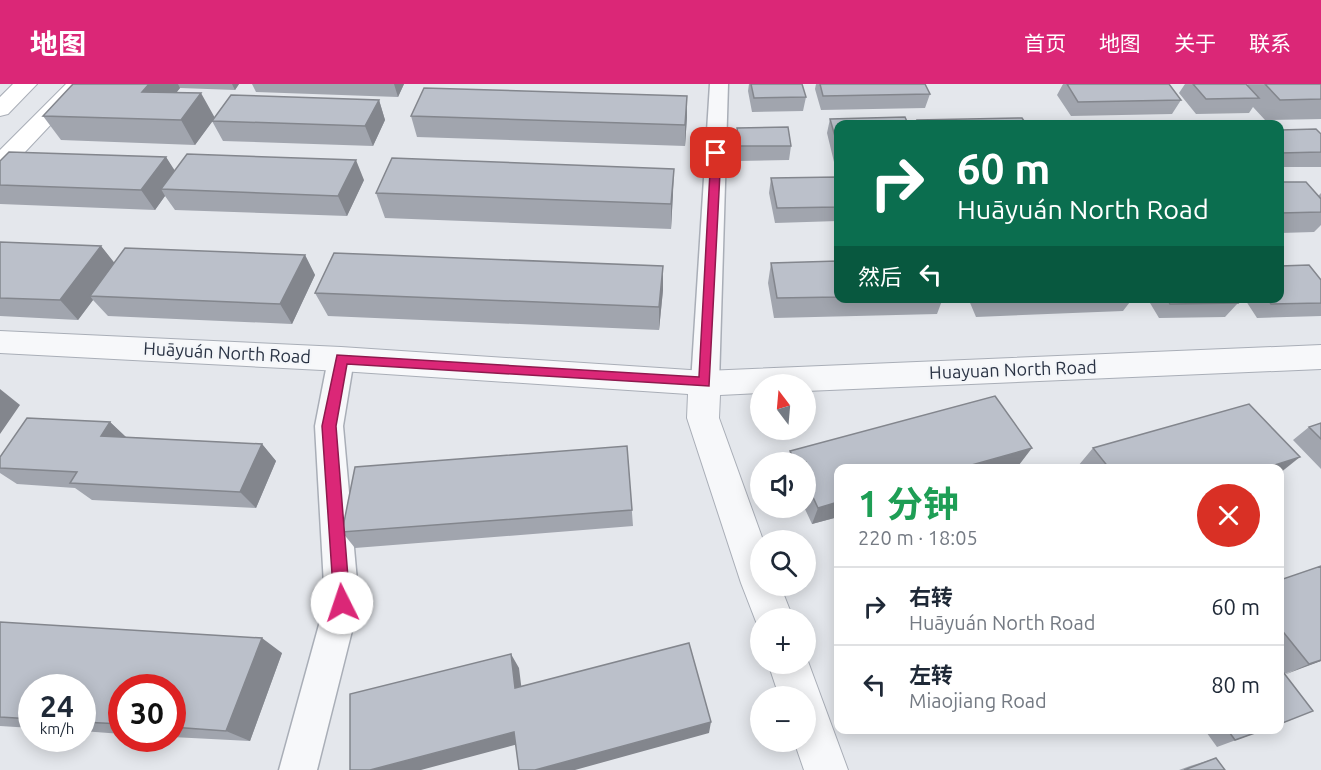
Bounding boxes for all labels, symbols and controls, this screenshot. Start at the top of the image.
text: 地图 [30,28,86,59]
text: 首页 [1024,31,1066,55]
text: 地图 [1099,31,1141,55]
text: 关于 [1174,31,1216,55]
text: 联系 [1249,31,1291,55]
pin [690,127,741,178]
icon: arrive [699,136,732,169]
icon: right [858,144,936,222]
text: 60 m [957,145,1051,192]
text: Huāyuán North Road [957,194,1209,224]
icon: left [914,258,947,291]
text: 然后 [858,264,902,289]
street label: Huāyuán North Road [143,338,311,366]
street label: Huayuan North Road [929,356,1097,382]
north arrow [750,374,816,440]
map controls [750,374,816,752]
button: sound [750,452,816,518]
text: 1 分钟 [858,483,959,524]
button: close [1197,484,1260,547]
text: 220 m · 18:05 [858,526,978,549]
button: search [750,530,816,596]
position arrow [310,571,374,635]
text: 右转 [909,584,953,609]
icon: right [858,590,891,623]
text: 60 m [1211,594,1260,619]
button: + [750,608,816,674]
text: Huāyuán North Road [909,611,1095,634]
text: 左转 [909,662,953,687]
icon: left [858,668,891,701]
text: 80 m [1211,672,1260,697]
speed limit sign: 30 [108,674,186,752]
button: − [750,686,816,752]
text: 24 [40,689,74,723]
text: Miaojiang Road [909,689,1047,712]
text: km/h [40,720,74,737]

